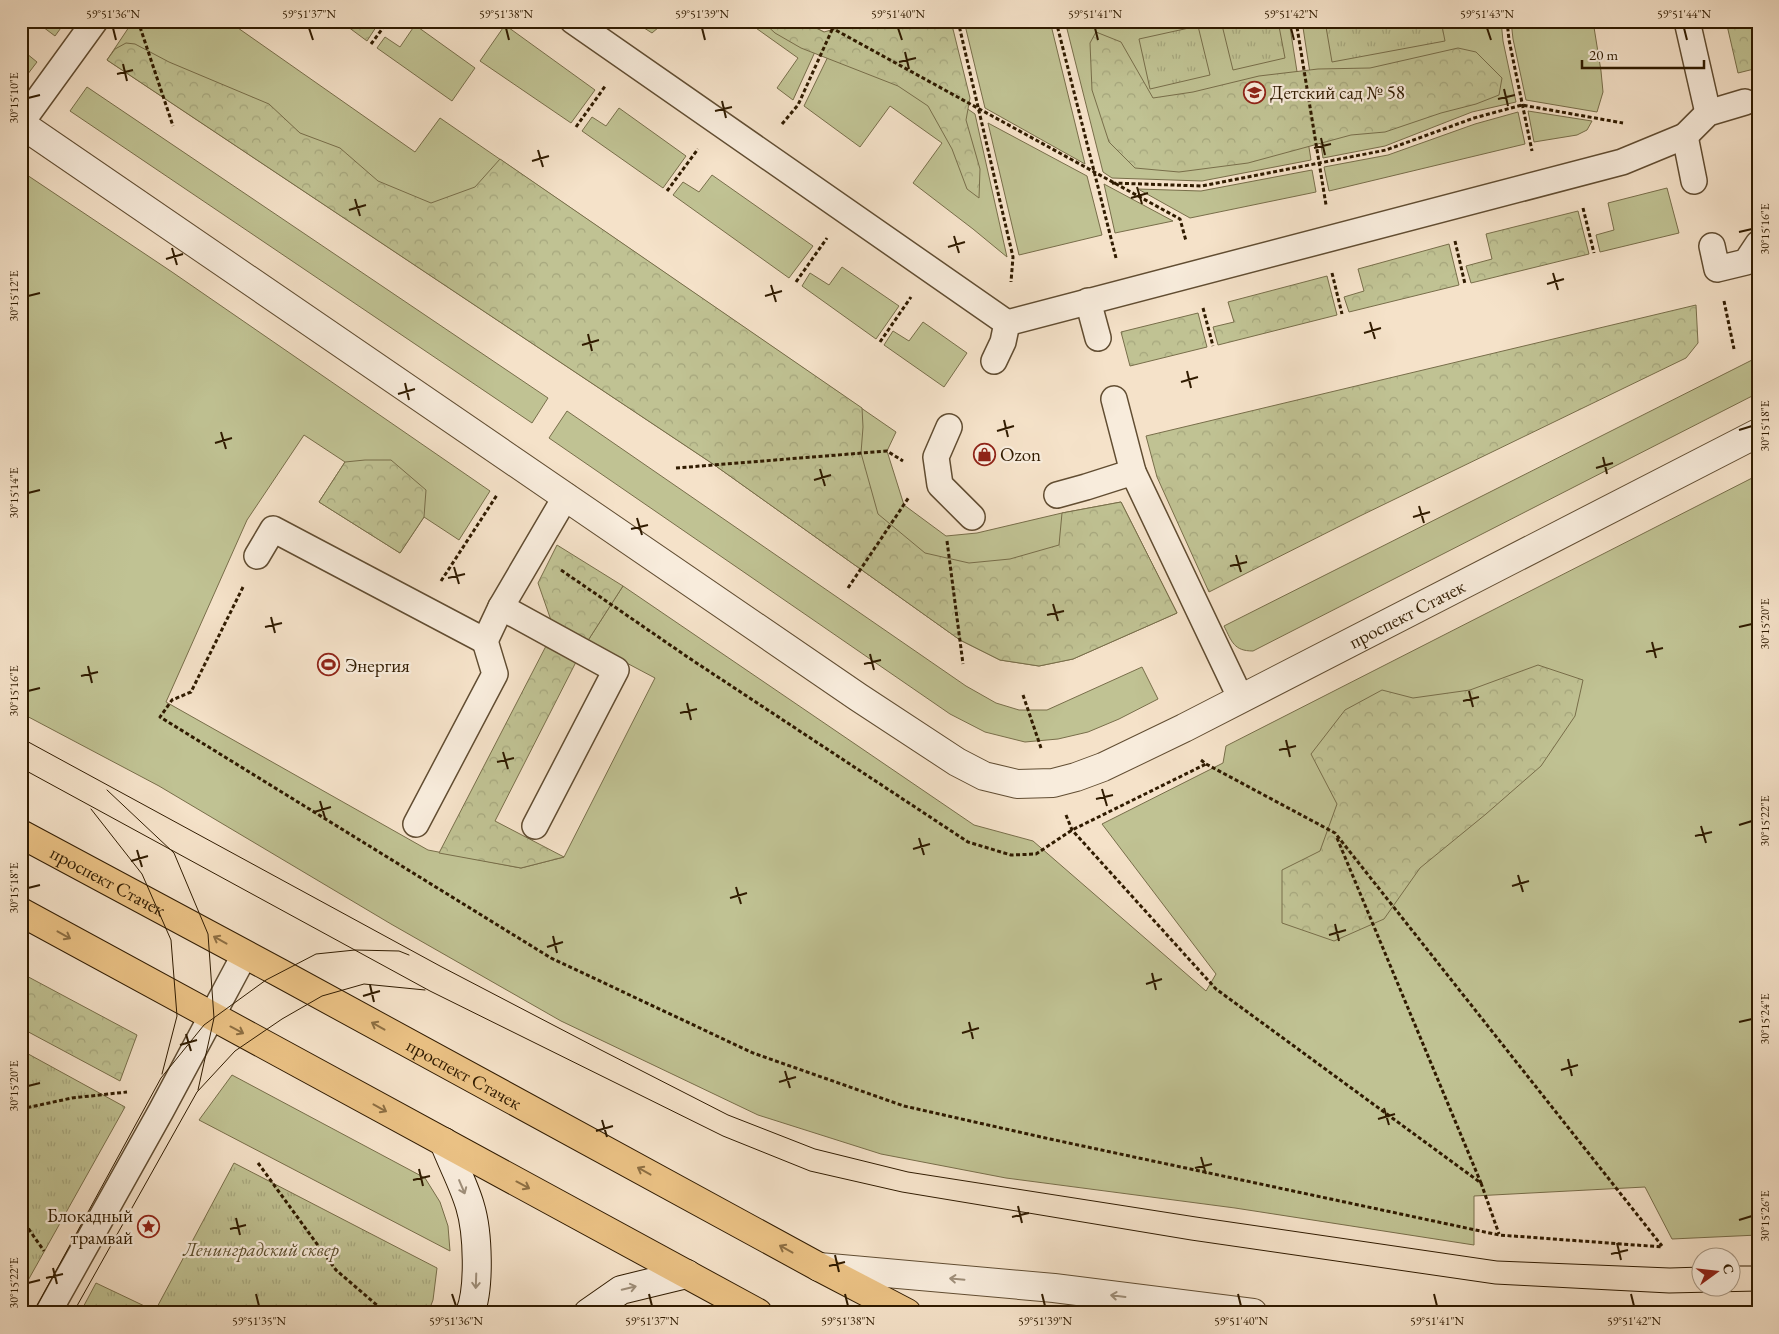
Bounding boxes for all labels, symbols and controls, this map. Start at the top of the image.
text: 59°51'36"N [86,6,140,22]
text: 59°51'37"N [282,6,336,22]
text: 59°51'38"N [479,6,533,22]
text: 59°51'39"N [675,6,729,22]
text: 59°51'40"N [871,6,925,22]
text: 59°51'41"N [1068,6,1122,22]
text: 59°51'42"N [1264,6,1318,22]
text: 59°51'43"N [1460,6,1514,22]
text: 59°51'44"N [1657,6,1711,22]
scale bar [1582,38,1704,70]
text: 20 m [1589,45,1618,64]
text: 30°15'10"E [6,72,22,124]
school or university icon: Детский сад № 58 [1242,80,1266,104]
place label: Детский сад № 58 [1270,80,1405,105]
text: 30°15'16"E [1757,203,1773,255]
text: 30°15'12"E [6,270,22,322]
text: 30°15'18"E [1757,400,1773,452]
shop icon: Ozon [972,442,996,466]
place label: Ozon [1000,442,1041,467]
text: 30°15'14"E [6,467,22,519]
street label: проспект Стачек [1344,573,1469,654]
text: 30°15'20"E [1757,598,1773,650]
sports icon: Энергия [317,653,341,677]
place label: Энергия [345,653,410,678]
text: 30°15'16"E [6,665,22,717]
text: 30°15'22"E [1757,795,1773,847]
street label: проспект Стачек [46,840,170,922]
text: 30°15'18"E [6,862,22,914]
one-way arrow [56,931,71,940]
one-way arrow [213,935,228,945]
text: 30°15'24"E [1757,993,1773,1045]
one-way arrow [372,1021,386,1031]
one-way arrow [229,1026,244,1035]
street label: проспект Стачек [402,1032,526,1115]
text: 30°15'20"E [6,1060,22,1112]
one-way arrow [372,1103,387,1113]
one-way arrow [636,1166,651,1176]
one-way arrow [458,1179,468,1194]
one-way arrow [515,1180,530,1190]
text: 30°15'26"E [1757,1190,1773,1242]
place label: Блокадный трамвай [47,1203,133,1250]
place icon: Блокадный трамвай [137,1214,161,1238]
park label: Ленинградский сквер [182,1237,339,1262]
one-way arrow [779,1244,794,1254]
north arrow [1692,1246,1742,1296]
text: 30°15'22"E [6,1257,22,1309]
text: С [1719,1262,1739,1276]
one-way arrow [471,1272,480,1288]
one-way arrow [949,1274,965,1284]
one-way arrow [621,1283,637,1292]
one-way arrow [1111,1291,1127,1301]
text: 59°51'35"N [232,1313,286,1329]
text: 59°51'36"N [429,1313,483,1329]
text: 59°51'37"N [625,1313,679,1329]
text: 59°51'38"N [821,1313,875,1329]
text: 59°51'39"N [1018,1313,1072,1329]
text: 59°51'40"N [1214,1313,1268,1329]
text: 59°51'41"N [1410,1313,1464,1329]
text: 59°51'42"N [1607,1313,1661,1329]

